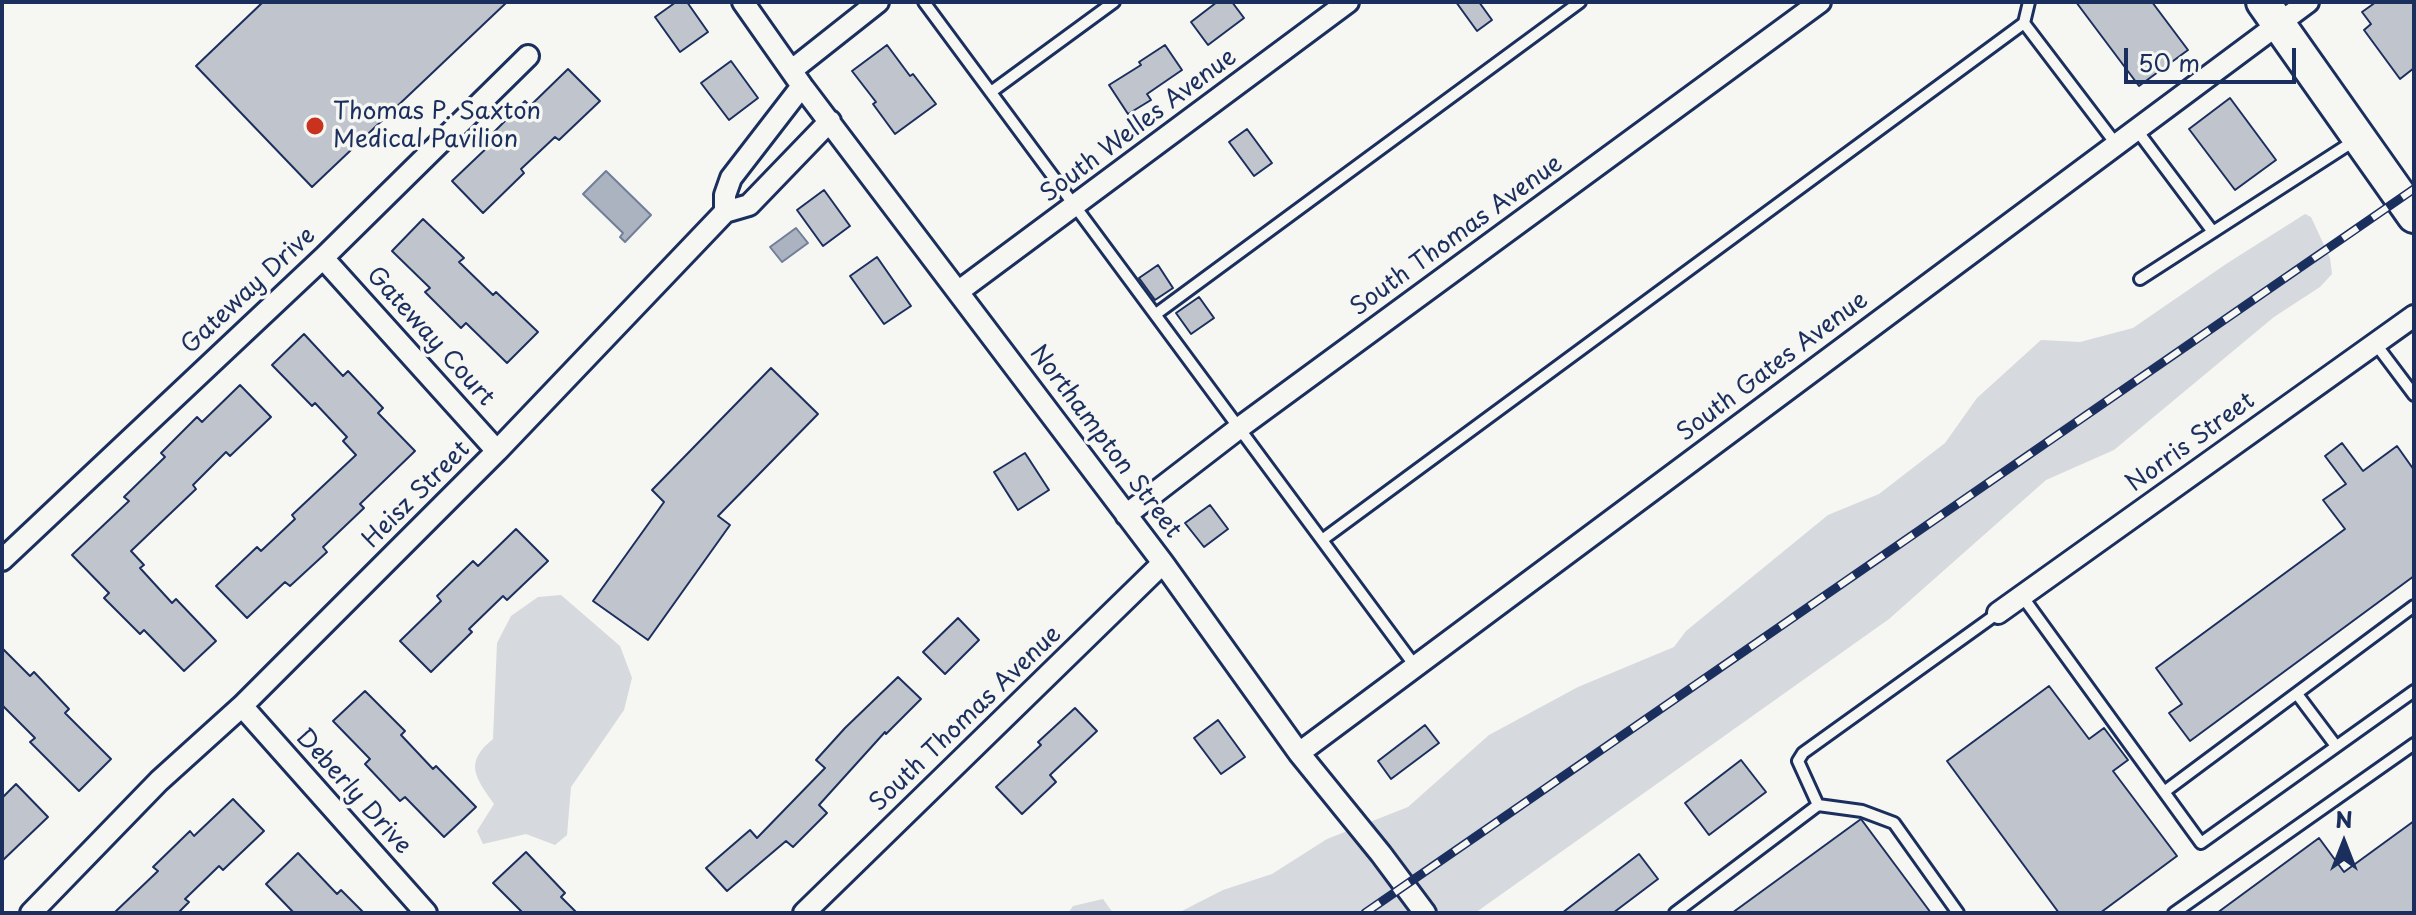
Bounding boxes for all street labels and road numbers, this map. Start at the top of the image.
street label: South Welles Avenue [1036,43,1242,209]
street label: South Thomas Avenue [1346,150,1568,322]
street label: Gateway Drive [176,222,322,360]
street label: Gateway Court [360,262,500,412]
street label: South Gates Avenue [1672,286,1874,448]
street label: Northampton Street [1023,340,1187,544]
street label: Norris Street [2121,387,2261,499]
street label: Heisz Street [358,436,476,554]
street label: South Thomas Avenue [864,620,1068,818]
street label: Deberly Drive [289,723,417,861]

